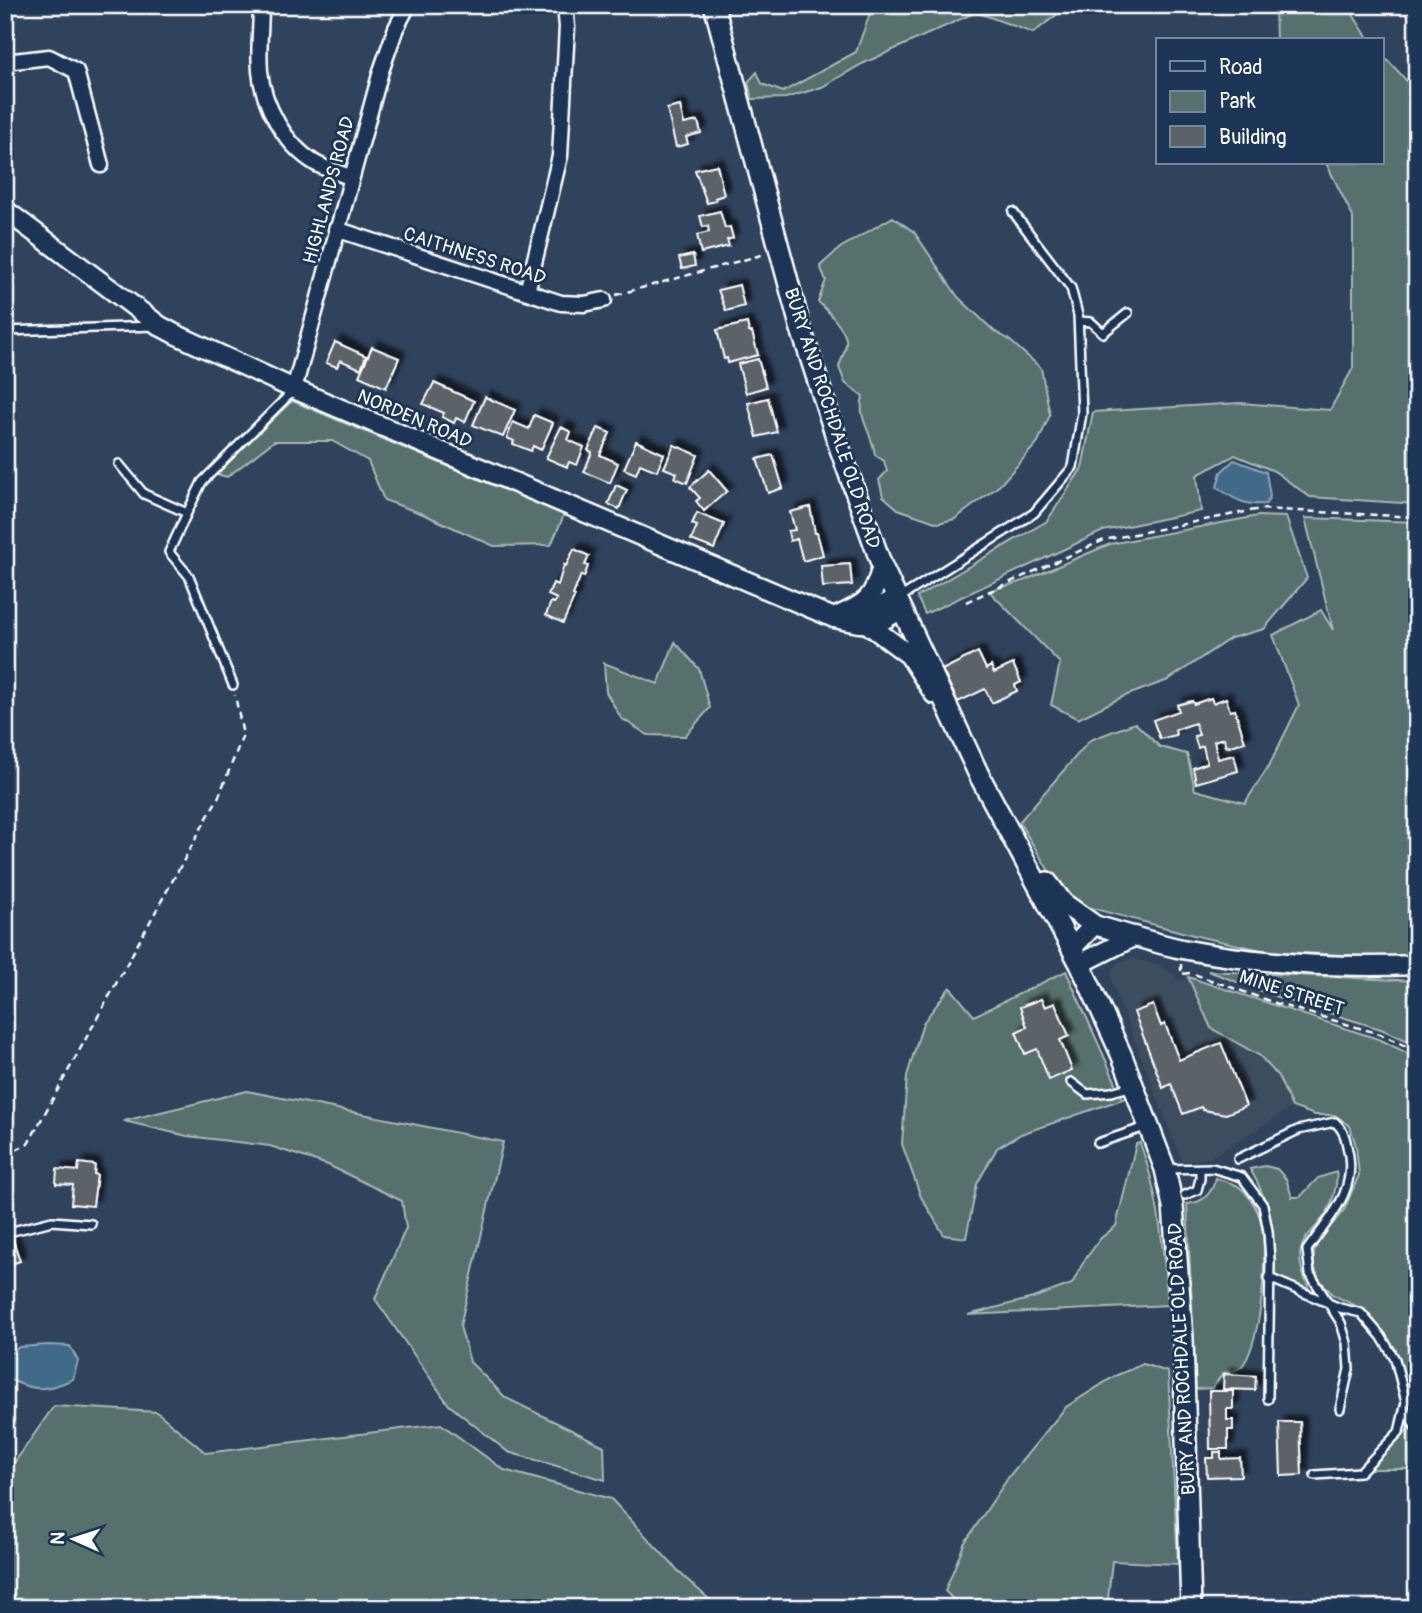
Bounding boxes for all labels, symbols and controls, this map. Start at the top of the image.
legend [1156,38,1384,164]
text: Road [1219,54,1263,81]
text: Park [1219,88,1256,115]
street label: HIGHLANDS ROAD [298,114,360,267]
text: Building [1219,124,1286,151]
street label: CAITHNESS ROAD [400,222,549,290]
street label: BURY AND ROCHDALE OLD ROAD [779,285,886,552]
street label: NORDEN ROAD [354,384,476,454]
street label: MINE STREET [1236,965,1347,1021]
street label: BURY AND ROCHDALE OLD ROAD [1163,1222,1201,1496]
north arrow [38,1504,108,1574]
text: N [46,1531,70,1545]

